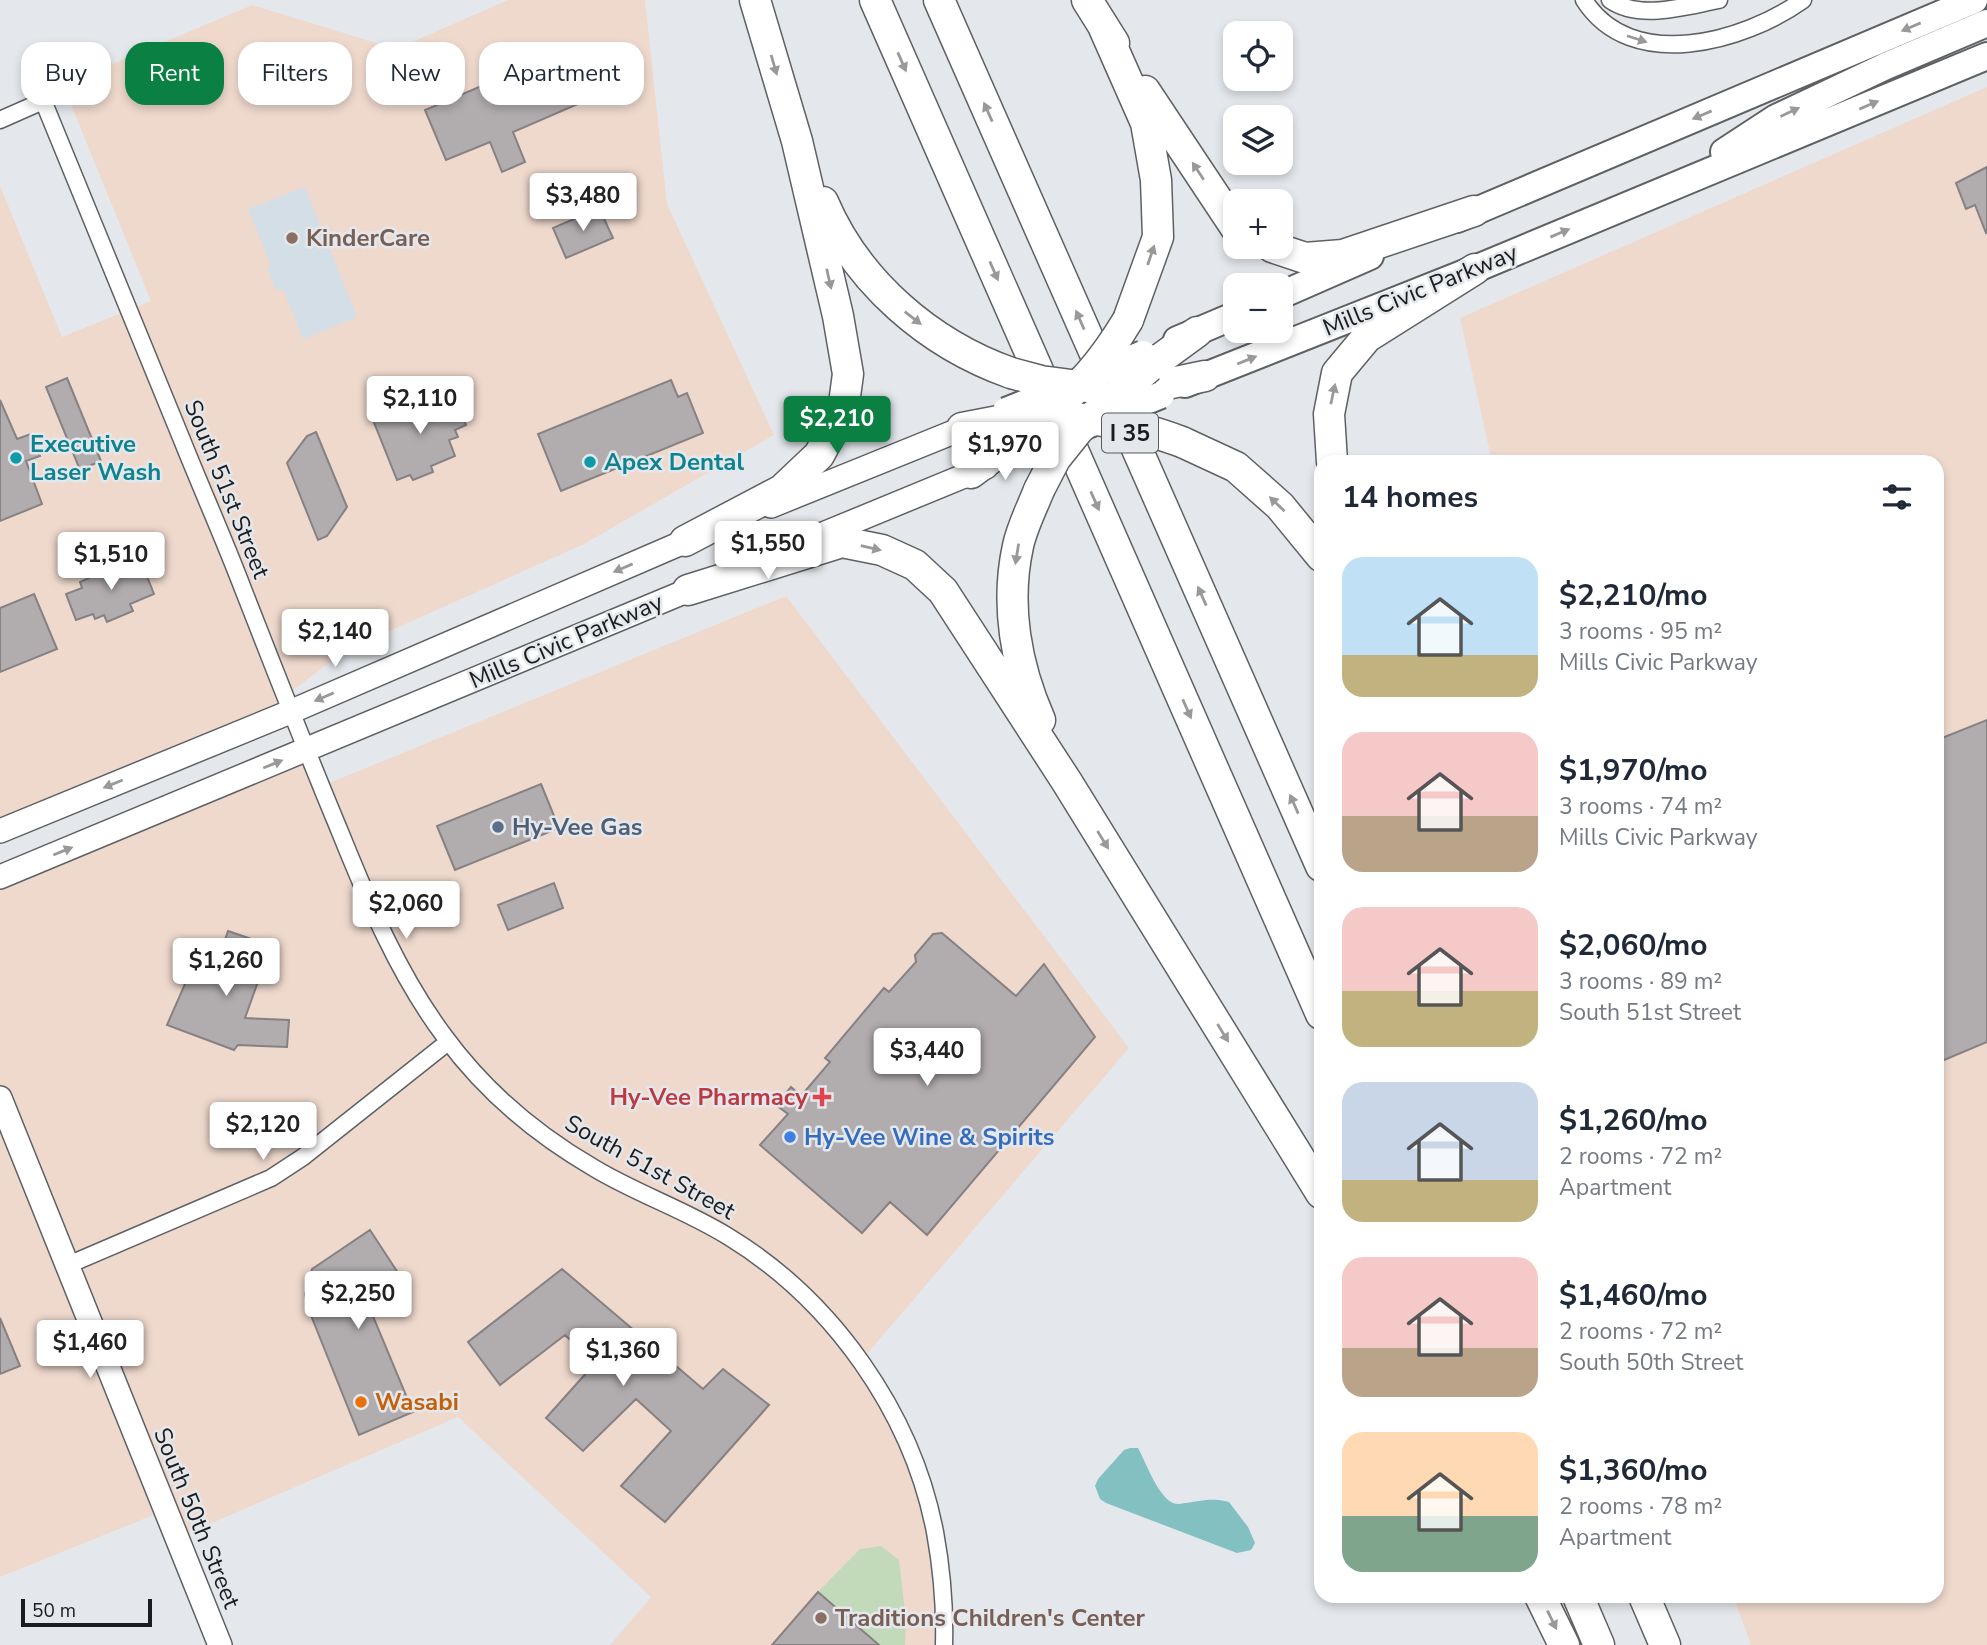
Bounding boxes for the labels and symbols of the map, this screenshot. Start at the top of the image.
one-way arrow [1901,21,1922,32]
one-way arrow [1627,34,1648,45]
one-way arrow [897,52,908,73]
one-way arrow [770,55,780,76]
one-way arrow [1859,99,1879,111]
one-way arrow [982,102,994,122]
one-way arrow [1780,106,1800,118]
one-way arrow [1691,110,1712,121]
one-way arrow [1191,162,1205,180]
pin: $3,480 [526,174,640,233]
place label: KinderCare [306,222,430,254]
one-way arrow [1550,227,1571,238]
marker: KinderCare [284,230,300,246]
street label: Mills Civic Parkway [1318,236,1523,344]
one-way arrow [1146,245,1157,266]
one-way arrow [989,260,1000,281]
one-way arrow [824,268,835,290]
one-way arrow [904,310,922,324]
one-way arrow [1074,310,1085,331]
one-way arrow [1237,354,1258,365]
pin: $2,110 [363,376,477,436]
one-way arrow [1328,383,1339,405]
street label: South 51st Street [177,395,278,584]
pin: $2,210 [780,396,894,456]
road number: I 35 [1102,414,1158,452]
pin: $1,970 [948,422,1062,482]
place label: Executive Laser Wash [30,428,161,488]
place label: Apex Dental [604,446,744,478]
marker: Executive Laser Wash [8,450,24,466]
marker: Apex Dental [582,454,598,470]
one-way arrow [1090,491,1101,512]
one-way arrow [1269,497,1286,513]
pin: $1,550 [711,522,825,581]
pin: $1,510 [54,532,168,592]
one-way arrow [860,543,882,554]
one-way arrow [1012,543,1023,565]
one-way arrow [612,563,633,574]
one-way arrow [1196,585,1207,606]
street label: Mills Civic Parkway [464,586,668,696]
pin: $2,140 [278,610,392,669]
one-way arrow [313,692,334,703]
one-way arrow [1182,699,1193,720]
one-way arrow [263,758,284,769]
one-way arrow [103,779,124,790]
one-way arrow [1288,794,1300,814]
place label: Hy-Vee Gas [512,811,643,843]
marker: Hy-Vee Gas [490,819,506,835]
one-way arrow [1097,830,1110,849]
one-way arrow [53,845,73,857]
pin: $2,060 [349,881,463,941]
pin: $1,260 [169,939,283,998]
one-way arrow [1216,1024,1229,1043]
pin: $3,440 [870,1028,984,1088]
place label: Hy-Vee Pharmacy [609,1081,808,1113]
marker: Hy-Vee Pharmacy [814,1089,830,1105]
pin: $2,120 [206,1102,320,1162]
street label: South 51st Street [559,1107,741,1227]
place label: Hy-Vee Wine & Spirits [804,1121,1054,1153]
marker: Hy-Vee Wine & Spirits [782,1129,798,1145]
pin: $2,250 [301,1272,415,1331]
pin: $1,460 [33,1320,147,1380]
pin: $1,360 [566,1328,680,1388]
place label: Wasabi [375,1386,459,1418]
marker: Wasabi [353,1394,369,1410]
street label: South 50th Street [146,1423,248,1614]
scale bar [21,1596,152,1628]
place label: Traditions Children's Center [835,1602,1146,1634]
marker: Traditions Children's Center [813,1610,829,1626]
one-way arrow [1547,1610,1558,1631]

